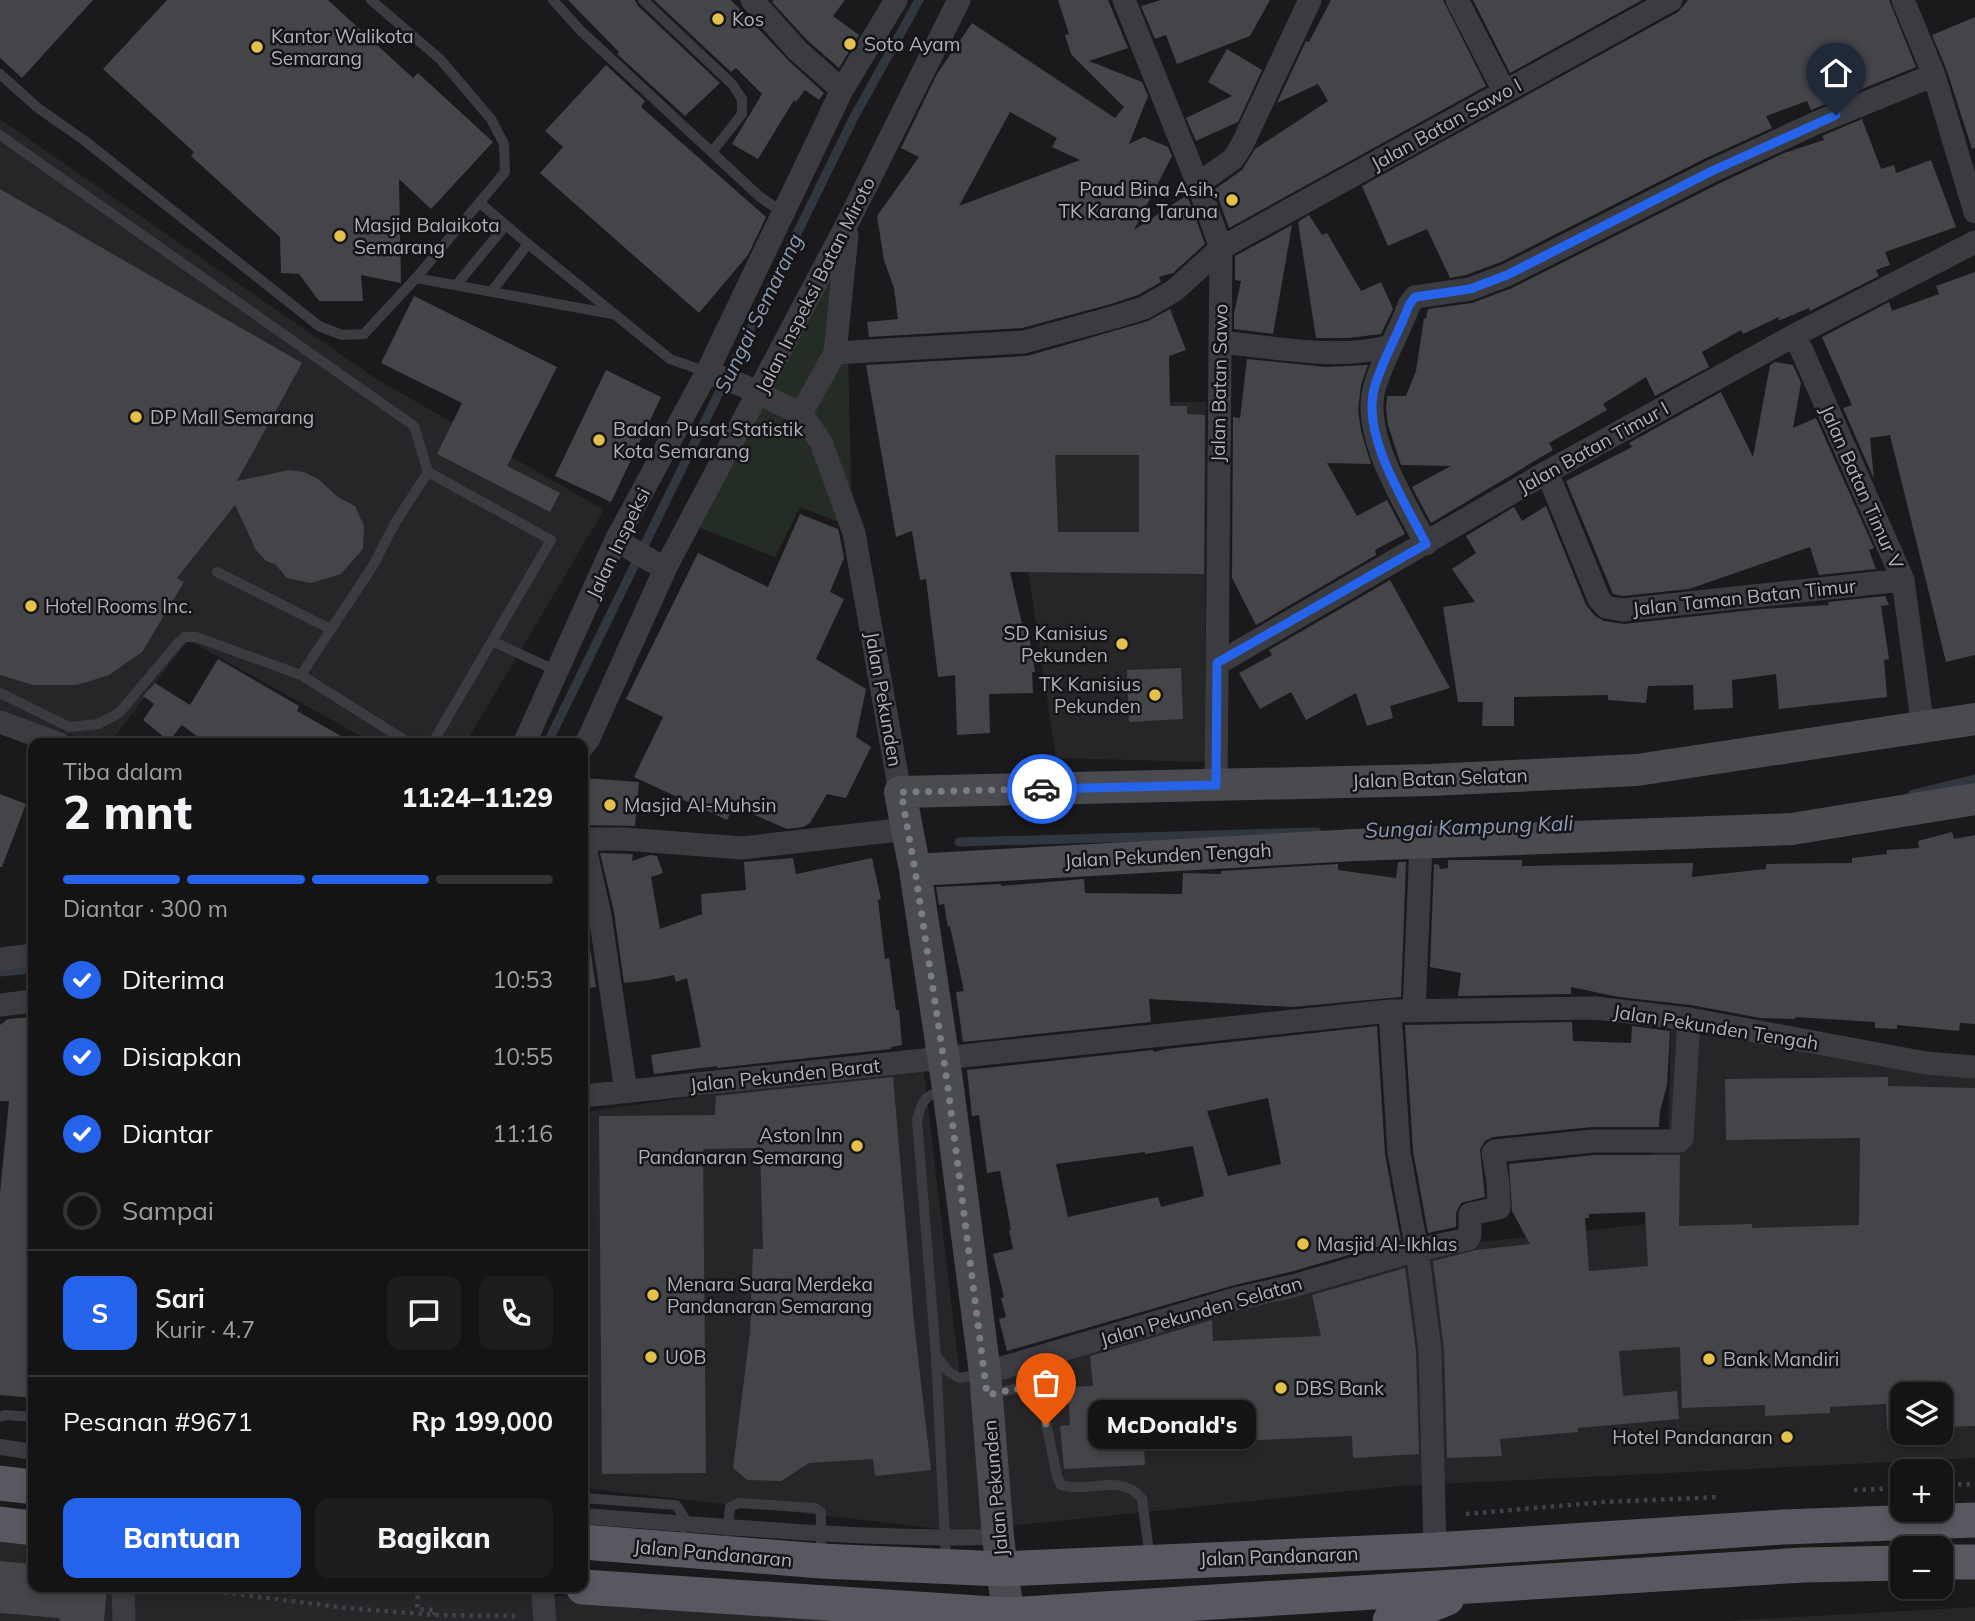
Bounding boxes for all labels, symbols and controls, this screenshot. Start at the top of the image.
place label: Kos [732,7,764,31]
marker: Kos [710,11,726,27]
place label: Kantor Walikota Semarang [271,24,414,70]
place label: Soto Ayam [864,32,960,56]
marker: Soto Ayam [842,36,858,52]
marker: Kantor Walikota Semarang [249,39,265,55]
pin [1806,43,1866,115]
icon: home [1817,54,1855,92]
street label: Jalan Batan Sawo I [1367,73,1525,175]
street label: Jalan Inspeksi Batan Miroto [750,173,880,397]
place label: Paud Bina Asih, TK Karang Taruna [1059,177,1218,223]
marker: Paud Bina Asih, TK Karang Taruna [1224,192,1240,208]
place label: Masjid Balaikota Semarang [354,213,500,259]
marker: Masjid Balaikota Semarang [332,228,348,244]
water label: Sungai Semarang [708,229,808,397]
street label: Jalan Batan Sawo [1206,304,1232,462]
street label: Jalan Batan Timur I [1513,396,1673,498]
street label: Jalan Batan Timur V [1815,401,1909,573]
place label: DP Mall Semarang [150,405,314,429]
marker: DP Mall Semarang [128,409,144,425]
place label: Badan Pusat Statistik Kota Semarang [613,417,803,463]
marker: Badan Pusat Statistik Kota Semarang [591,432,607,448]
street label: Jalan Inspeksi [581,484,655,602]
street label: Jalan Taman Batan Timur [1631,573,1857,621]
place label: Hotel Rooms Inc. [45,594,192,618]
marker: Hotel Rooms Inc. [23,598,39,614]
place label: SD Kanisius Pekunden [1004,621,1108,667]
street label: Jalan Pekunden [860,630,908,768]
marker: SD Kanisius Pekunden [1114,636,1130,652]
place label: TK Kanisius Pekunden [1039,672,1141,718]
marker: TK Kanisius Pekunden [1147,687,1163,703]
courier [1007,754,1077,824]
text: Tiba dalam [63,757,183,786]
street label: Jalan Batan Selatan [1352,763,1528,793]
icon: car [1023,770,1061,808]
text: 11:24–11:29 [402,781,553,814]
text: 2 mnt [63,783,192,841]
place label: Masjid Al-Muhsin [624,793,777,817]
marker: Masjid Al-Muhsin [602,797,618,813]
water label: Sungai Kampung Kali [1364,809,1575,843]
street label: Jalan Pekunden Tengah [1064,838,1272,872]
text: Diantar · 300 m [63,894,228,923]
icon: check [63,961,101,999]
text: Diterima [122,963,225,996]
text: 10:53 [493,965,553,994]
street label: Jalan Pekunden Tengah [1612,999,1820,1055]
icon: check [63,1038,101,1076]
text: Disiapkan [122,1040,242,1073]
text: 10:55 [493,1042,553,1071]
street label: Jalan Pekunden Barat [689,1053,881,1097]
icon: check [63,1115,101,1153]
text: Diantar [122,1117,213,1150]
text: 11:16 [493,1119,553,1148]
place label: Aston Inn Pandanaran Semarang [638,1123,843,1169]
marker: Aston Inn Pandanaran Semarang [849,1138,865,1154]
text: Sampai [122,1194,214,1227]
place label: Masjid Al-Ikhlas [1317,1232,1457,1256]
marker: Masjid Al-Ikhlas [1295,1236,1311,1252]
street label: Jalan Pekunden Selatan [1097,1271,1305,1351]
place label: Menara Suara Merdeka Pandanaran Semarang [667,1272,873,1318]
button: chat [387,1276,461,1350]
button: phone [479,1276,553,1350]
text: Sari [155,1282,205,1315]
marker: Menara Suara Merdeka Pandanaran Semarang [645,1287,661,1303]
text: S [92,1297,108,1330]
text: Kurir · 4.7 [155,1315,255,1344]
place label: UOB [665,1345,706,1369]
place label: Bank Mandiri [1723,1347,1839,1371]
marker: UOB [643,1349,659,1365]
marker: Bank Mandiri [1701,1351,1717,1367]
pin [1016,1353,1076,1425]
icon: bag [1027,1364,1065,1402]
place label: DBS Bank [1295,1376,1384,1400]
marker: DBS Bank [1273,1380,1289,1396]
map controls [1890,1382,1953,1599]
button: layers [1890,1382,1953,1445]
callout: McDonald's [1088,1400,1256,1450]
text: Pesanan #9671 [63,1405,253,1438]
text: Rp 199,000 [411,1405,553,1438]
text: McDonald's [1107,1410,1237,1439]
street label: Jalan Pekunden [977,1419,1013,1557]
place label: Hotel Pandanaran [1612,1425,1773,1449]
marker: Hotel Pandanaran [1779,1429,1795,1445]
button: + [1890,1459,1953,1522]
button: Bantuan [63,1498,301,1578]
button: Bagikan [315,1498,553,1578]
street label: Jalan Pandanaran [633,1534,793,1572]
button: − [1890,1536,1953,1599]
street label: Jalan Pandanaran [1199,1541,1359,1571]

